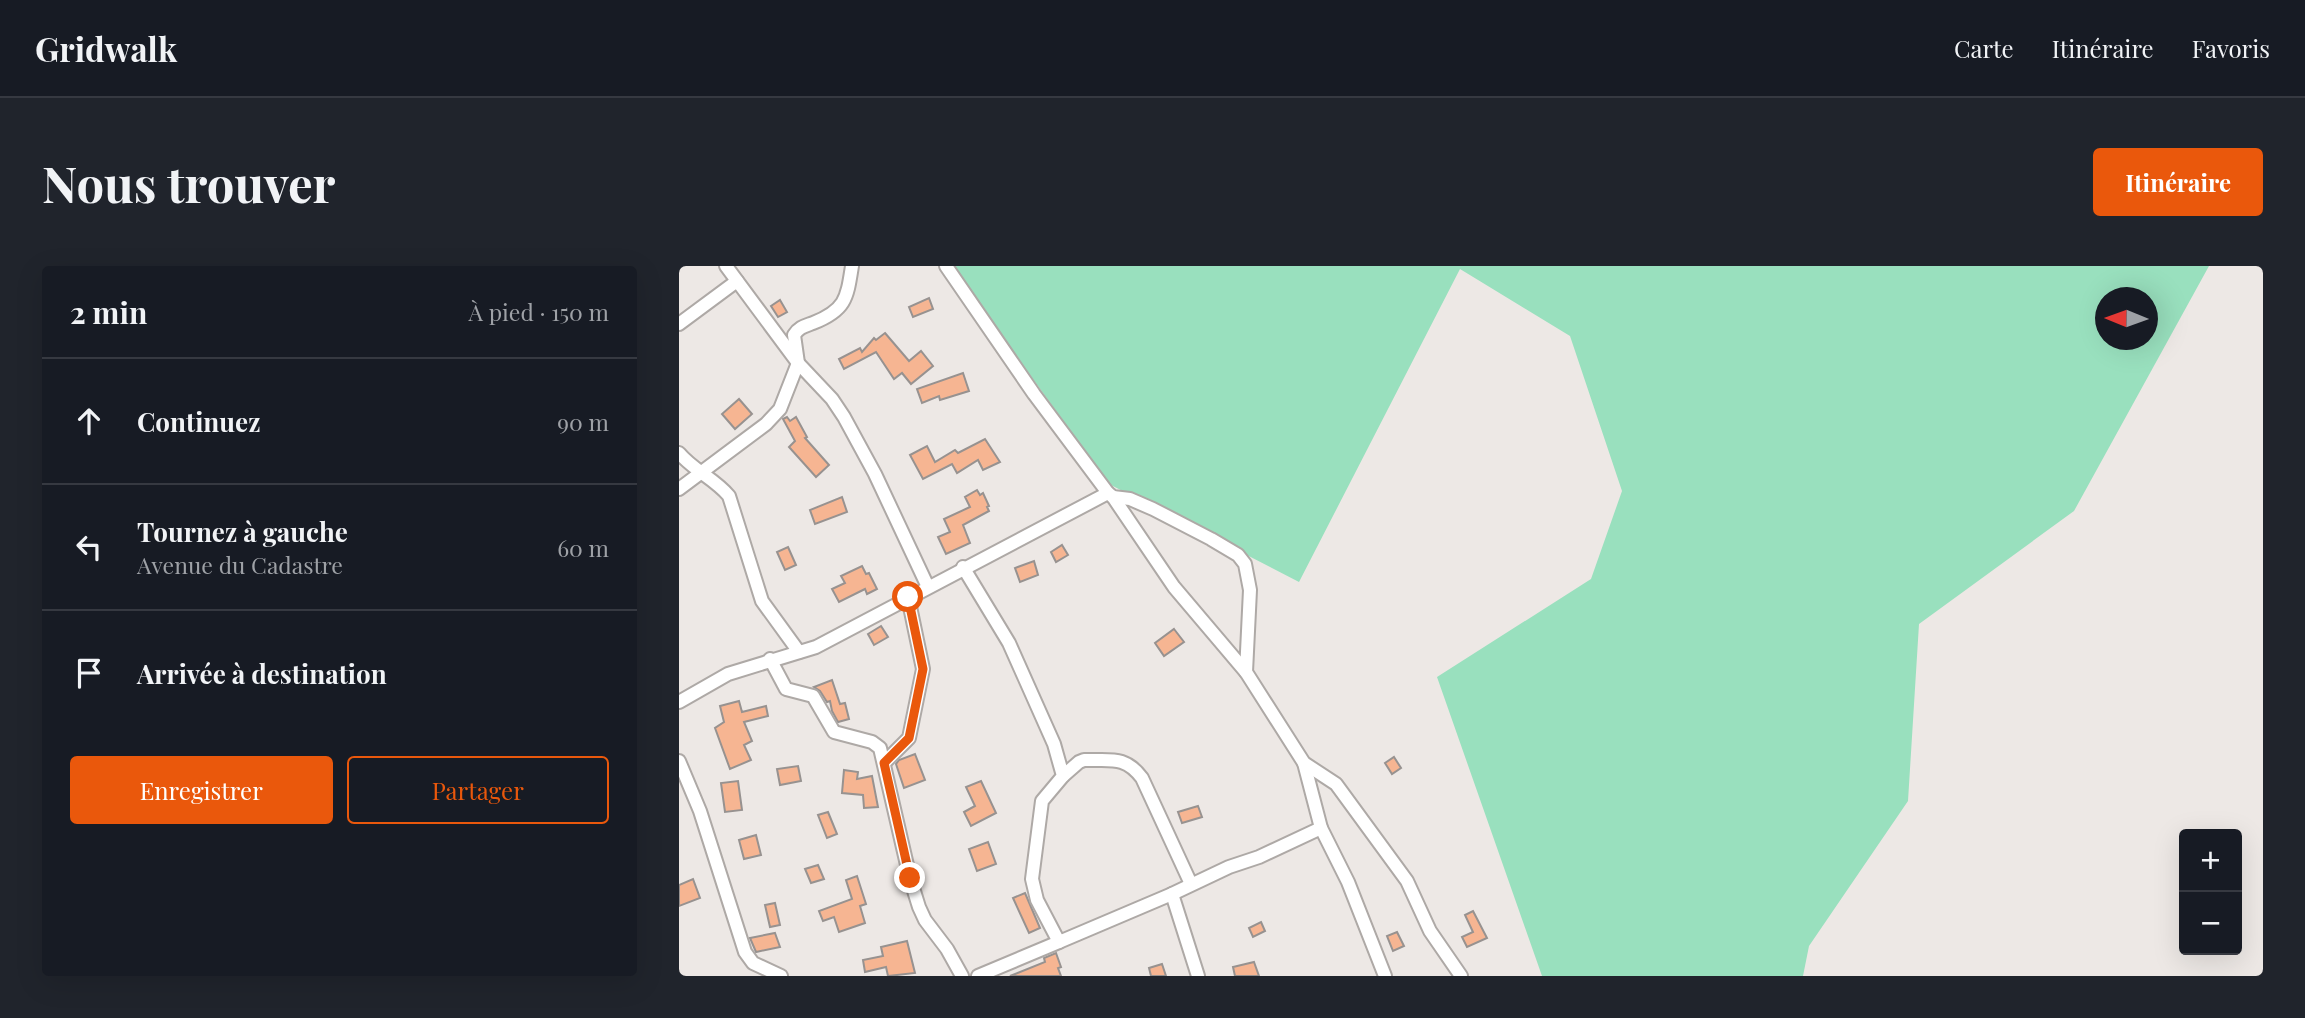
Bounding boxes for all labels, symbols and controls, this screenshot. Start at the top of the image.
text: Gridwalk [35,26,177,70]
text: Carte [1954,32,2014,64]
text: Itinéraire [2052,32,2154,64]
text: Favoris [2192,32,2270,64]
button: Itinéraire [2093,148,2263,216]
text: Nous trouver [42,150,335,215]
north arrow [2095,287,2158,350]
text: 2 min [70,292,147,332]
text: À pied · 150 m [468,296,609,327]
icon: ahead [70,402,108,440]
text: Continuez [137,404,260,439]
text: 90 m [557,406,609,437]
text: Tournez à gauche [137,514,348,549]
icon: left [70,528,108,566]
text: 60 m [557,532,609,563]
text: Avenue du Cadastre [137,549,343,580]
route start [892,581,923,612]
icon: arrive [70,654,108,692]
text: Arrivée à destination [137,656,387,691]
button: Enregistrer [70,756,333,824]
button: Partager [347,756,609,824]
map controls [2179,829,2242,955]
button: + [2179,829,2242,892]
route end [894,862,925,893]
button: − [2179,892,2242,955]

